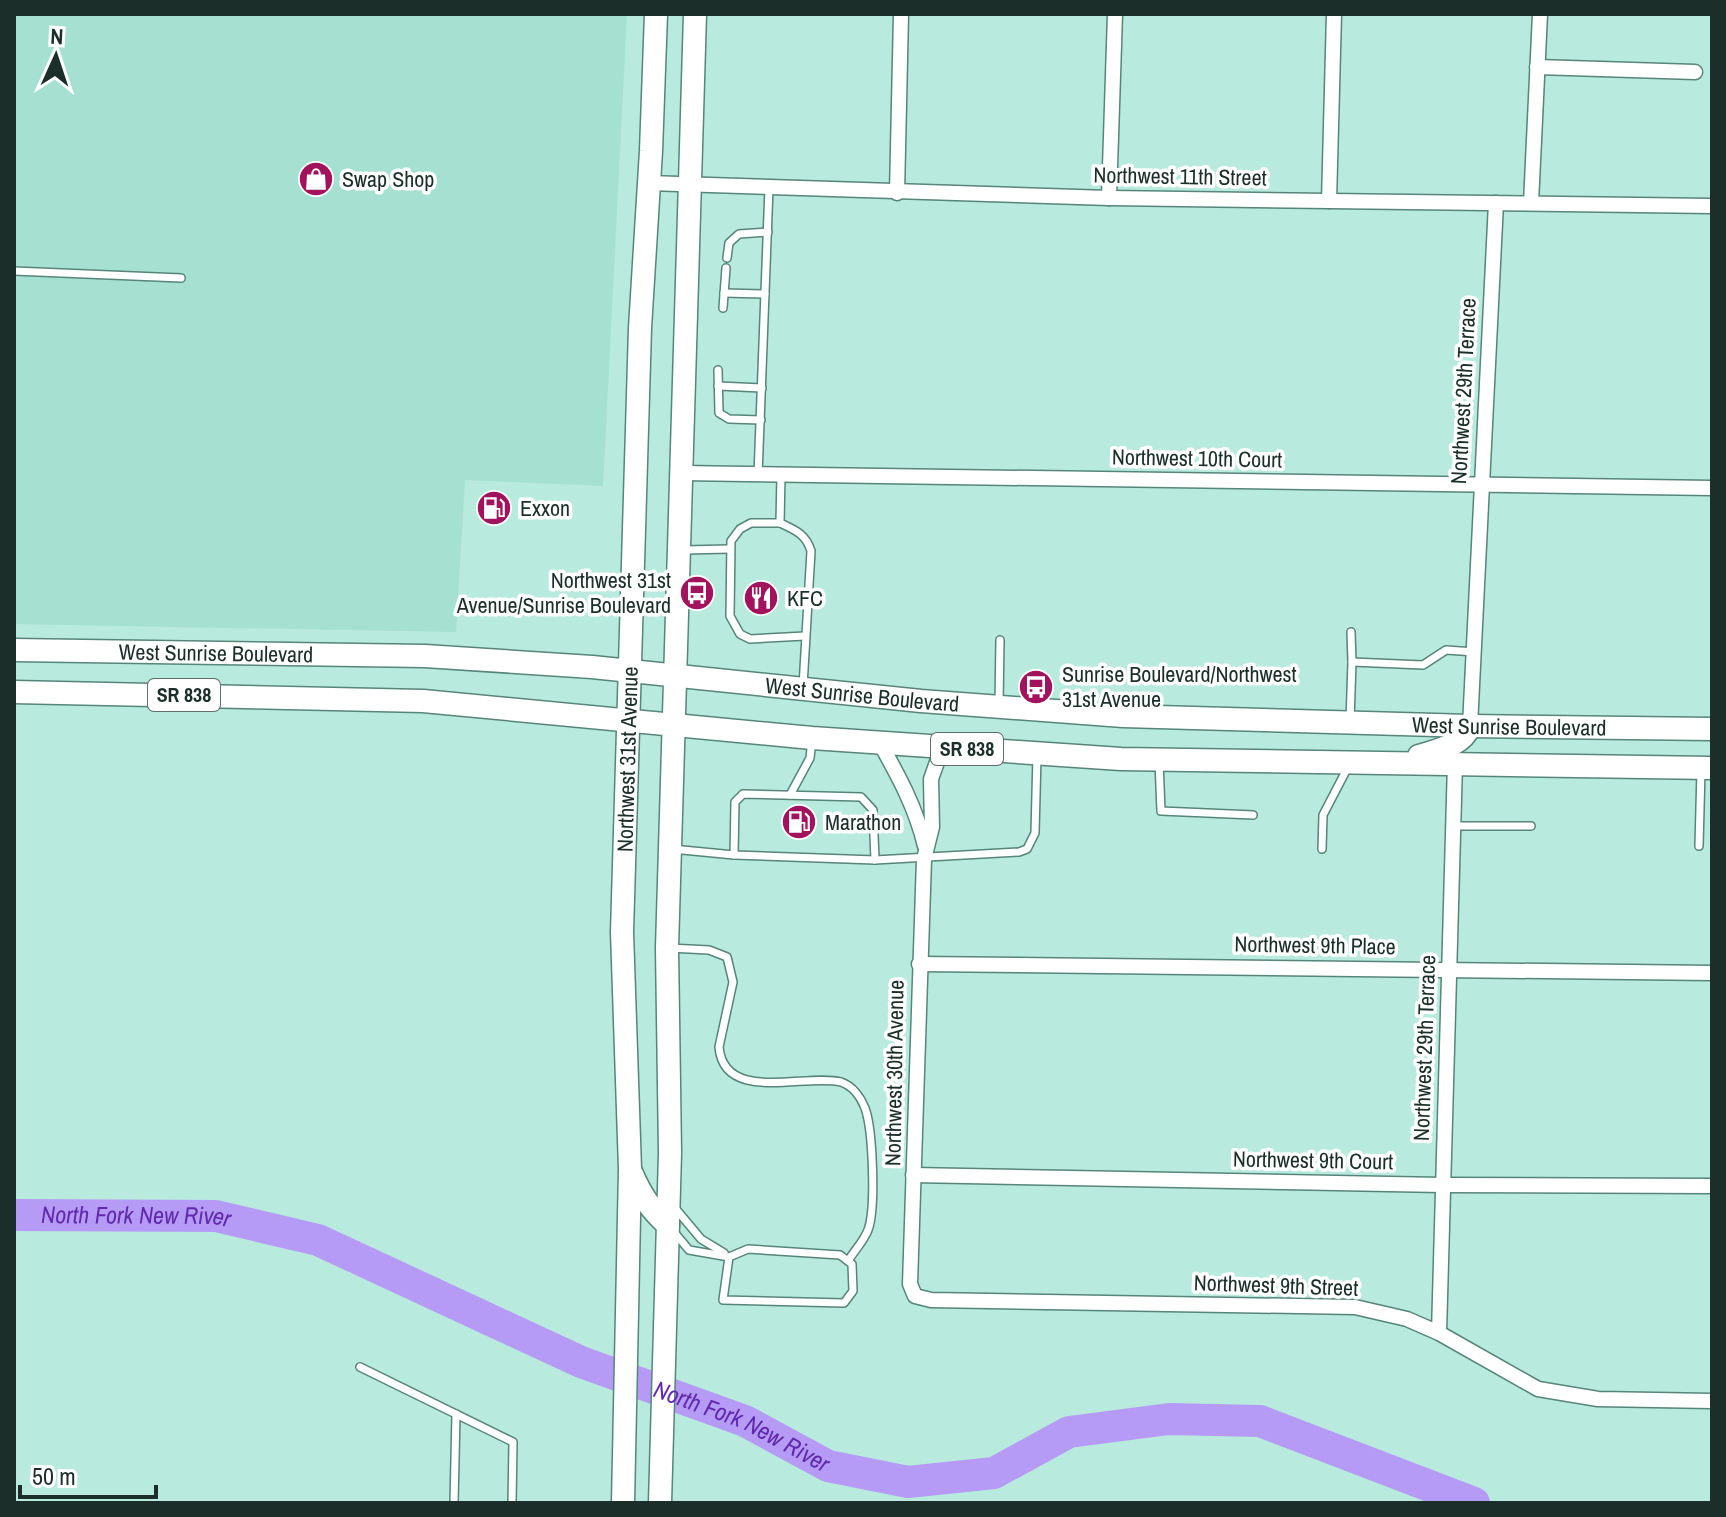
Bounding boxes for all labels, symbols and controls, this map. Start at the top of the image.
north arrow [16,16,96,96]
text: N [50,21,64,51]
street label: Northwest 11th Street [1093,159,1267,193]
shop icon: Swap Shop [297,160,335,198]
place label: Swap Shop [342,164,434,194]
street label: Northwest 29th Terrace [1443,297,1483,485]
street label: Northwest 10th Court [1112,442,1282,474]
fuel station icon: Exxon [475,489,513,527]
place label: Exxon [520,493,570,523]
place label: Northwest 31st Avenue/Sunrise Boulevard [456,565,671,620]
bus stop icon: Northwest 31st Avenue/Sunrise Boulevard [678,574,716,612]
restaurant icon: KFC [742,579,780,617]
place label: KFC [787,583,823,613]
street label: West Sunrise Boulevard [119,637,313,669]
place label: Sunrise Boulevard/Northwest 31st Avenue [1062,659,1297,714]
street label: Northwest 31st Avenue [609,666,645,852]
bus stop icon: Sunrise Boulevard/Northwest 31st Avenue [1017,668,1055,706]
street label: West Sunrise Boulevard [764,670,960,719]
road number: SR 838 [148,679,220,711]
street label: West Sunrise Boulevard [1411,709,1607,743]
road number: SR 838 [931,733,1003,765]
fuel station icon: Marathon [780,803,818,841]
place label: Marathon [825,807,901,837]
street label: Northwest 9th Place [1234,929,1396,961]
street label: Northwest 29th Terrace [1406,954,1442,1142]
street label: Northwest 30th Avenue [877,980,911,1166]
street label: Northwest 9th Court [1233,1144,1393,1176]
water label: North Fork New River [41,1198,236,1234]
street label: Northwest 9th Street [1193,1267,1359,1303]
water label: North Fork New River [650,1373,837,1480]
scale bar [20,1449,156,1499]
text: 50 m [32,1460,76,1492]

